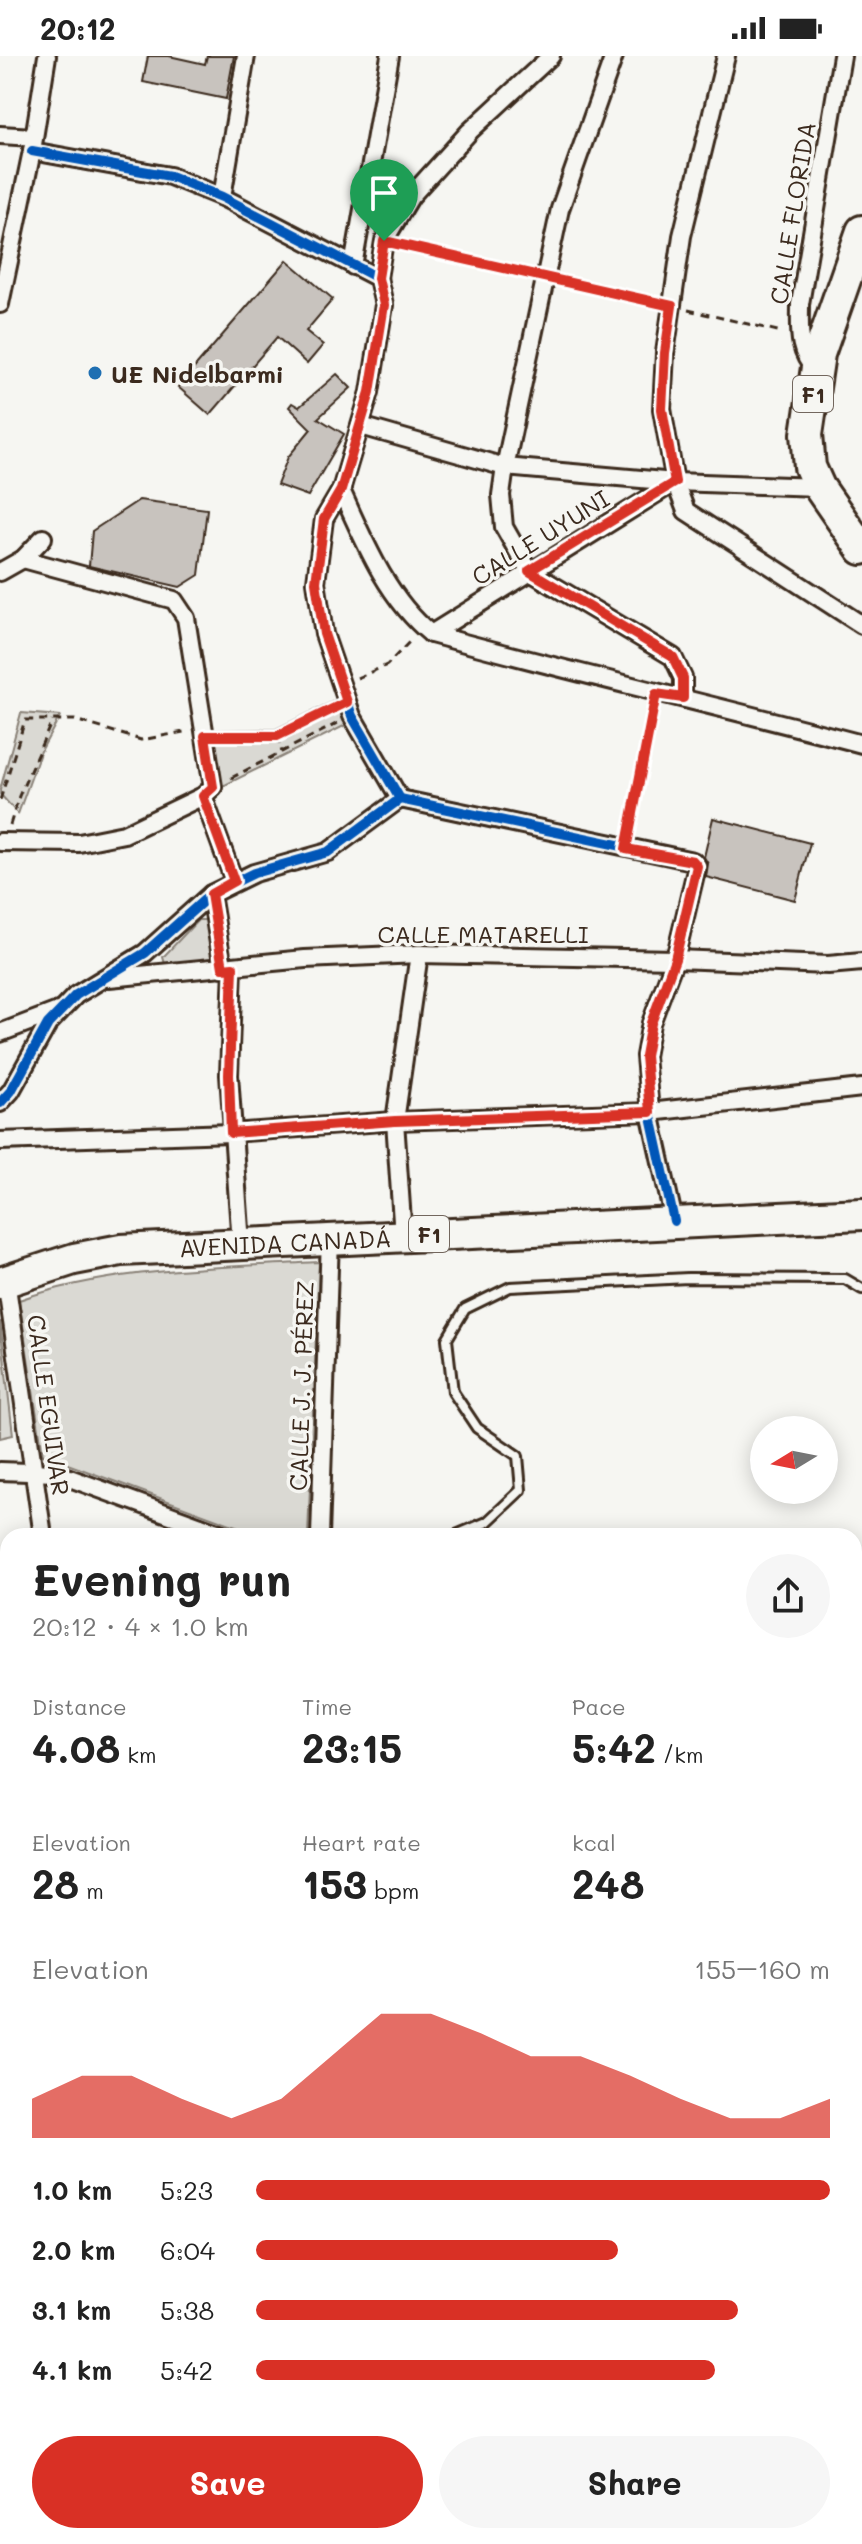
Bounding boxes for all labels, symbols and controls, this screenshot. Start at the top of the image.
text: 20:12 [40,8,116,48]
street label: CALLE FLORIDA [762,119,822,307]
pin [350,159,418,241]
icon: arrive [362,171,406,215]
place label: UE Nidelbarmi [111,358,284,389]
marker: UE Nidelbarmi [86,364,104,382]
road number: F1 [793,376,833,412]
street label: CALLE UYUNI [465,482,615,592]
street label: CALLE MATARELLI [377,918,589,949]
road number: F1 [409,1216,449,1252]
street label: AVENIDA CANADÁ [178,1221,392,1263]
street label: CALLE J. J. PÉREZ [282,1280,320,1492]
street label: CALLE EGUIVAR [21,1313,77,1497]
north arrow [750,1416,838,1504]
map controls [750,1416,838,1504]
text: Evening run [32,1550,291,1607]
button: share [746,1554,830,1638]
text: 20:12 · 4 × 1.0 km [32,1609,249,1643]
text: Distance [32,1692,127,1721]
text: Time [302,1692,352,1721]
text: Pace [572,1692,626,1721]
text: 4.08 [32,1721,120,1773]
text: 23:15 [302,1721,402,1773]
text: 5:42 [572,1721,656,1773]
text: km [120,1740,156,1769]
text: /km [656,1740,704,1769]
text: Elevation [32,1828,131,1857]
text: Heart rate [302,1828,421,1857]
text: kcal [572,1828,616,1857]
text: 28 [32,1857,79,1909]
text: 153 [302,1857,367,1909]
text: 248 [572,1857,645,1909]
text: m [79,1876,104,1905]
text: bpm [367,1876,419,1905]
text: Elevation [32,1952,149,1986]
text: 155–160 m [694,1952,830,1986]
text: 1.0 km [32,2173,112,2207]
text: 5:23 [160,2173,213,2207]
text: 2.0 km [32,2233,115,2267]
text: 6:04 [160,2233,215,2267]
text: 3.1 km [32,2293,111,2327]
text: 5:38 [160,2293,214,2327]
text: 4.1 km [32,2353,112,2387]
text: 5:42 [160,2353,213,2387]
button: Save [32,2436,423,2528]
button: Share [439,2436,830,2528]

